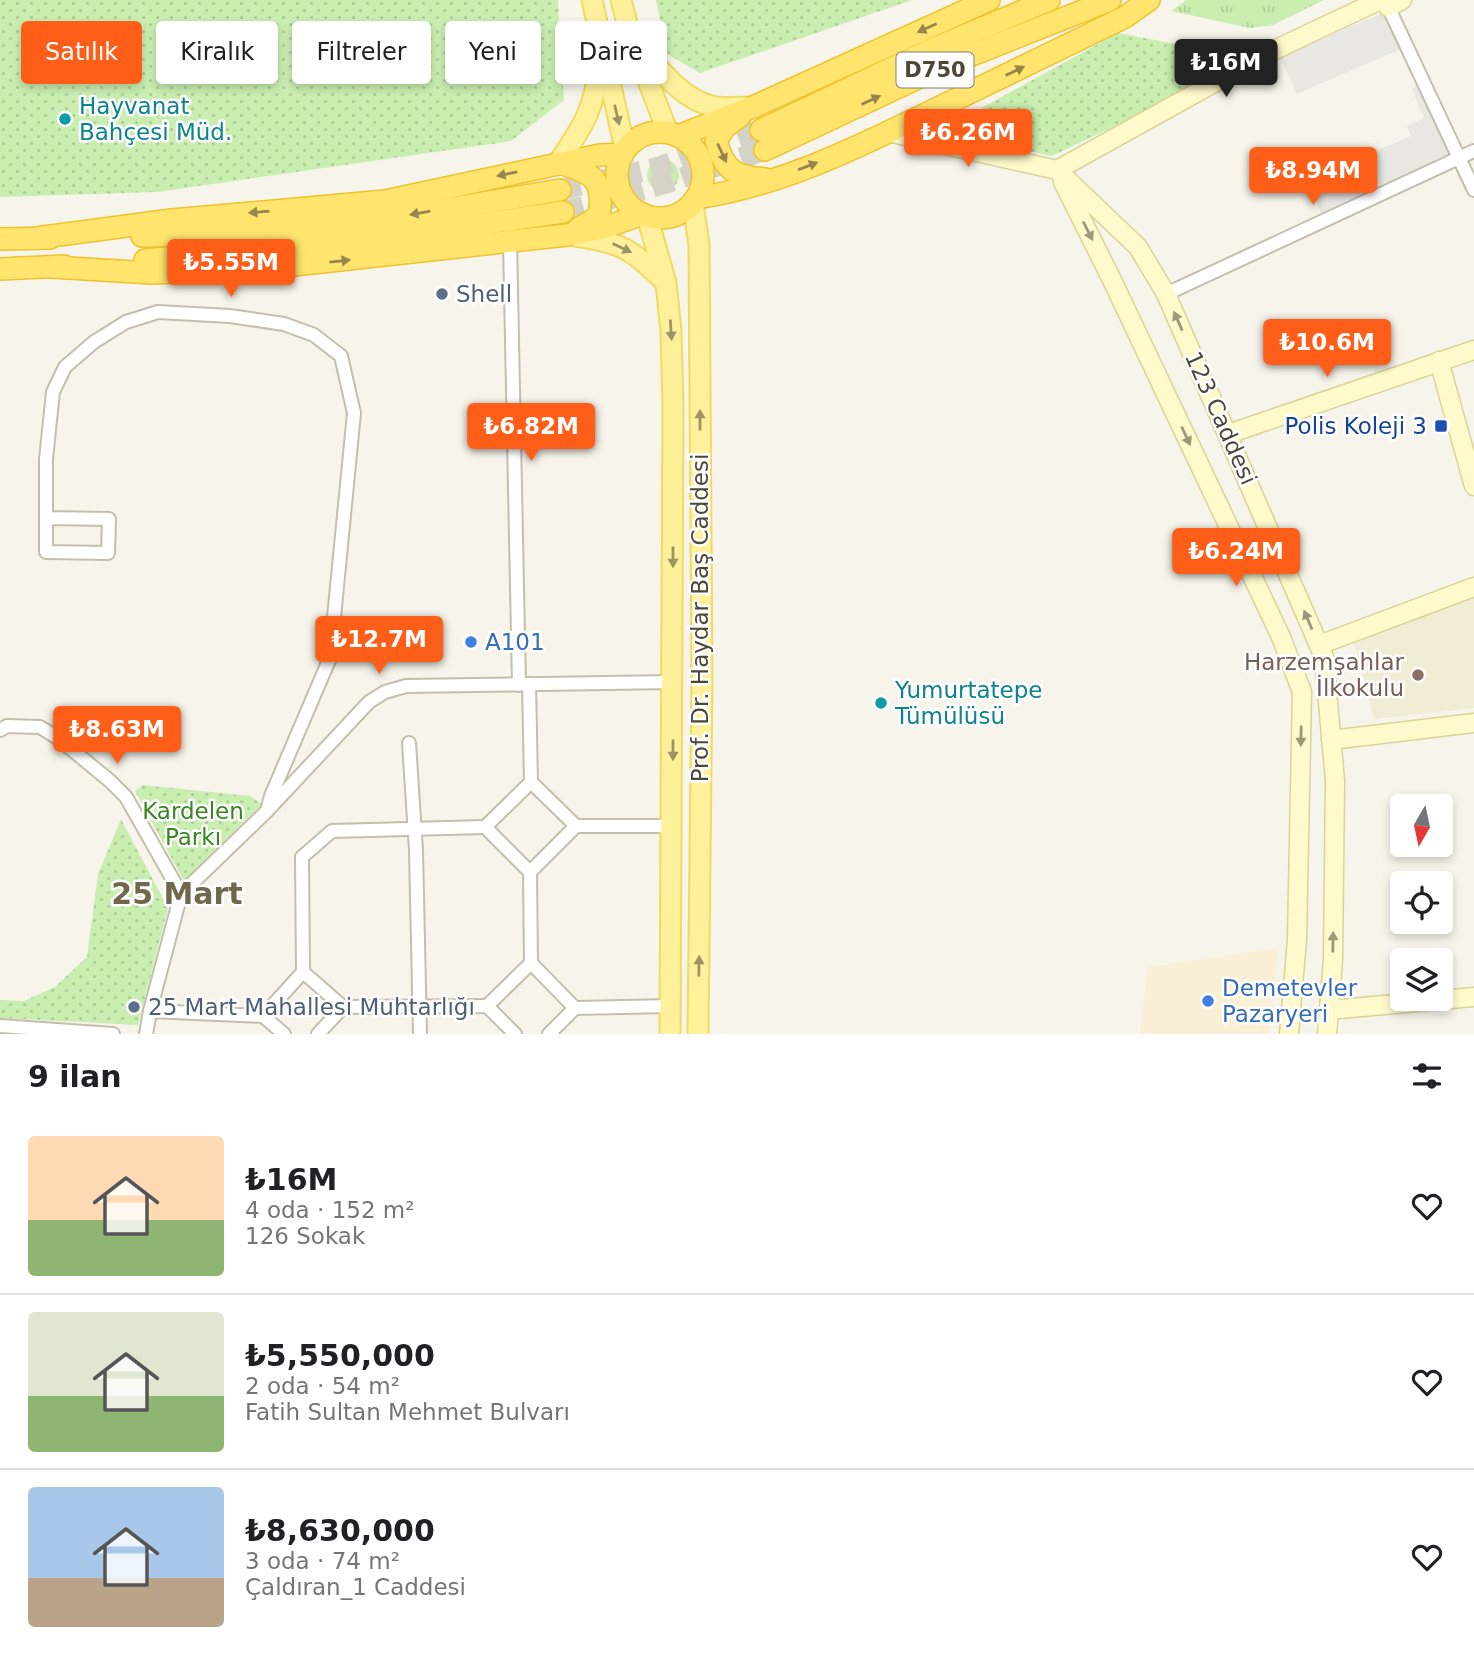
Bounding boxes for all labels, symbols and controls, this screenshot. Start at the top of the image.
chip: Satılık [21,21,142,84]
chip: Kiralık [156,21,278,84]
chip: Filtreler [292,21,431,84]
chip: Yeni [445,21,541,84]
chip: Daire [555,21,667,84]
one-way arrow [917,22,937,34]
pin: ₺16M [1185,40,1267,99]
text: ₺16M [1191,49,1261,75]
road number: D750 [897,52,974,88]
one-way arrow [1005,65,1025,76]
place label: Hayvanat Bahçesi Müd. [79,93,232,145]
one-way arrow [861,94,881,106]
one-way arrow [612,104,623,126]
pin: ₺6.26M [911,110,1025,169]
marker: Hayvanat Bahçesi Müd. [57,111,73,127]
text: ₺6.26M [920,119,1016,145]
one-way arrow [716,143,728,164]
pin: ₺8.94M [1256,148,1370,207]
text: ₺8.94M [1265,157,1361,183]
one-way arrow [798,161,819,172]
one-way arrow [496,169,518,180]
one-way arrow [248,207,270,218]
one-way arrow [409,208,431,219]
one-way arrow [1081,221,1093,241]
pin: ₺5.55M [174,240,288,299]
one-way arrow [612,242,632,254]
text: ₺5.55M [183,249,279,275]
one-way arrow [329,255,351,266]
place label: Shell [456,281,512,307]
marker: Shell [434,286,450,302]
one-way arrow [1172,311,1183,332]
one-way arrow [666,319,677,341]
pin: ₺10.6M [1270,320,1384,379]
text: ₺10.6M [1279,329,1375,355]
street label: 123 Caddesi [1180,347,1262,489]
pin: ₺6.82M [474,404,588,463]
one-way arrow [694,409,706,431]
text: ₺6.82M [483,413,579,439]
place label: Polis Koleji 3 [1285,413,1427,439]
marker: Polis Koleji 3 [1433,418,1449,434]
one-way arrow [1181,425,1192,446]
street label: Prof. Dr. Haydar Baş Caddesi [687,454,713,782]
pin: ₺6.24M [1179,528,1293,588]
text: ₺6.24M [1188,538,1284,564]
one-way arrow [667,547,679,569]
one-way arrow [1302,610,1314,630]
pin: ₺12.7M [322,616,436,676]
text: ₺12.7M [331,626,427,652]
place label: A101 [485,629,545,655]
marker: A101 [463,634,479,650]
place label: Harzemşahlar İlkokulu [1244,649,1405,701]
marker: Harzemşahlar İlkokulu [1410,667,1426,683]
place label: Yumurtatepe Tümülüsü [894,677,1042,729]
marker: Yumurtatepe Tümülüsü [873,695,889,711]
pin: ₺8.63M [60,706,174,766]
text: ₺8.63M [69,716,165,742]
one-way arrow [1295,725,1307,747]
one-way arrow [667,740,678,762]
north arrow [1390,794,1452,858]
map controls [1390,794,1453,1011]
park label: Kardelen Parkı [142,798,244,850]
button: locate [1390,871,1453,934]
district label: 25 Mart [111,876,243,911]
one-way arrow [1327,930,1339,952]
button: layers [1390,948,1453,1011]
one-way arrow [693,955,705,977]
place label: Demetevler Pazaryeri [1222,975,1358,1027]
marker: Demetevler Pazaryeri [1200,993,1216,1009]
place label: 25 Mart Mahallesi Muhtarlığı [148,994,475,1020]
marker: 25 Mart Mahallesi Muhtarlığı [126,999,142,1015]
icon: filters [1408,1057,1446,1095]
text: 9 ilan [28,1059,122,1094]
text: ₺16M [245,1162,337,1197]
icon: home [84,1164,168,1248]
icon: heart [1408,1187,1446,1225]
text: 4 oda · 152 m² [245,1197,414,1223]
text: 126 Sokak [245,1223,365,1249]
text: ₺5,550,000 [245,1338,435,1373]
icon: home [84,1340,168,1424]
icon: heart [1408,1363,1446,1401]
text: 2 oda · 54 m² [245,1373,400,1399]
text: Fatih Sultan Mehmet Bulvarı [245,1399,570,1425]
text: ₺8,630,000 [245,1513,435,1548]
icon: home [84,1515,168,1599]
icon: heart [1408,1538,1446,1576]
text: 3 oda · 74 m² [245,1548,400,1574]
text: Çaldıran_1 Caddesi [245,1574,466,1600]

